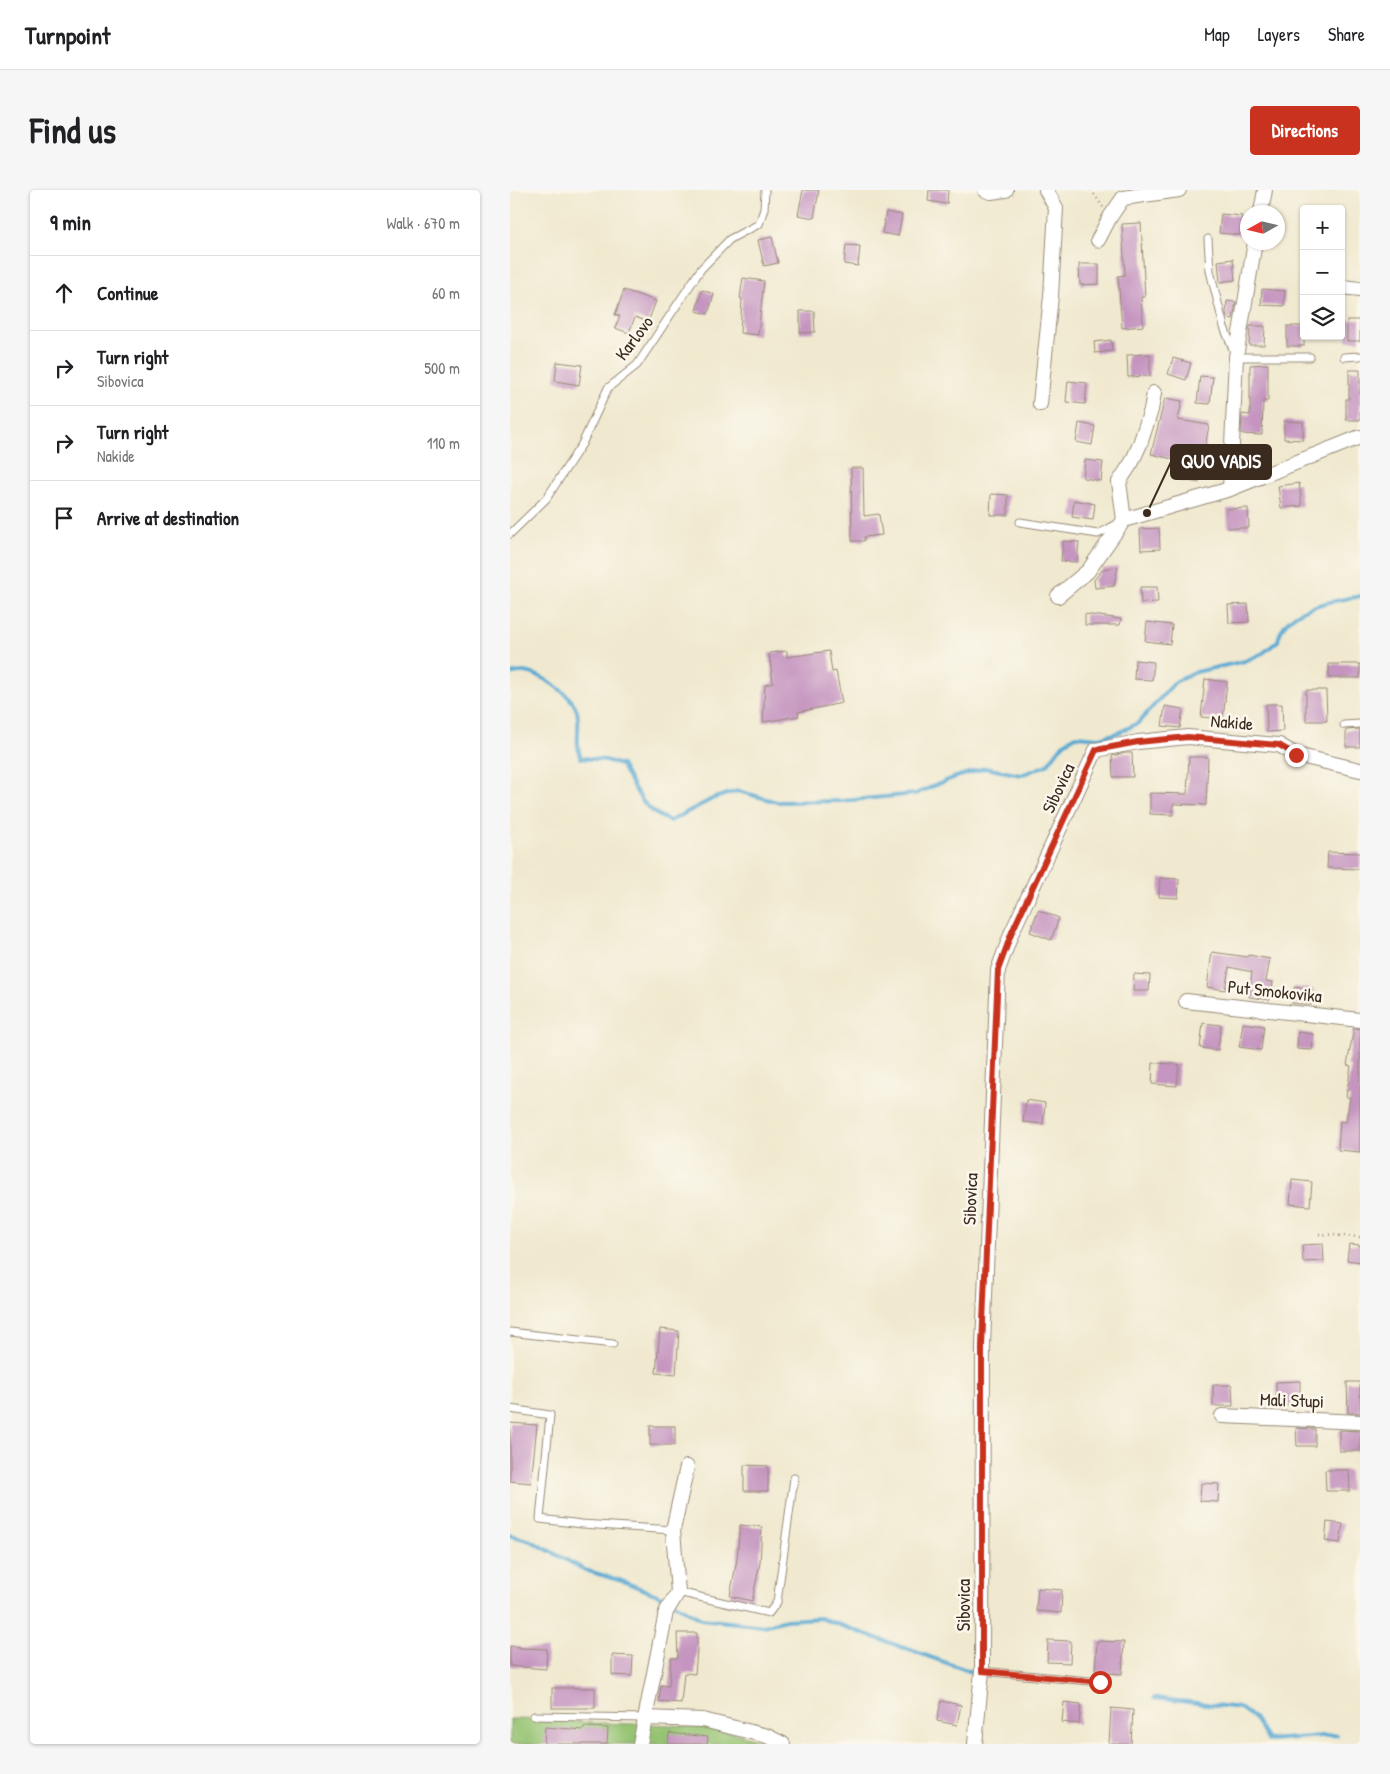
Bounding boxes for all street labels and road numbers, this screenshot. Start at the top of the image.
street label: Karlovo [609,311,659,365]
street label: Nakide [1210,708,1254,736]
street label: Sibovica [1036,759,1080,817]
street label: Put Smokovika [1227,974,1323,1008]
street label: Sibovica [957,1172,983,1226]
street label: Mali Stupi [1260,1386,1324,1414]
street label: Sibovica [951,1579,976,1631]

